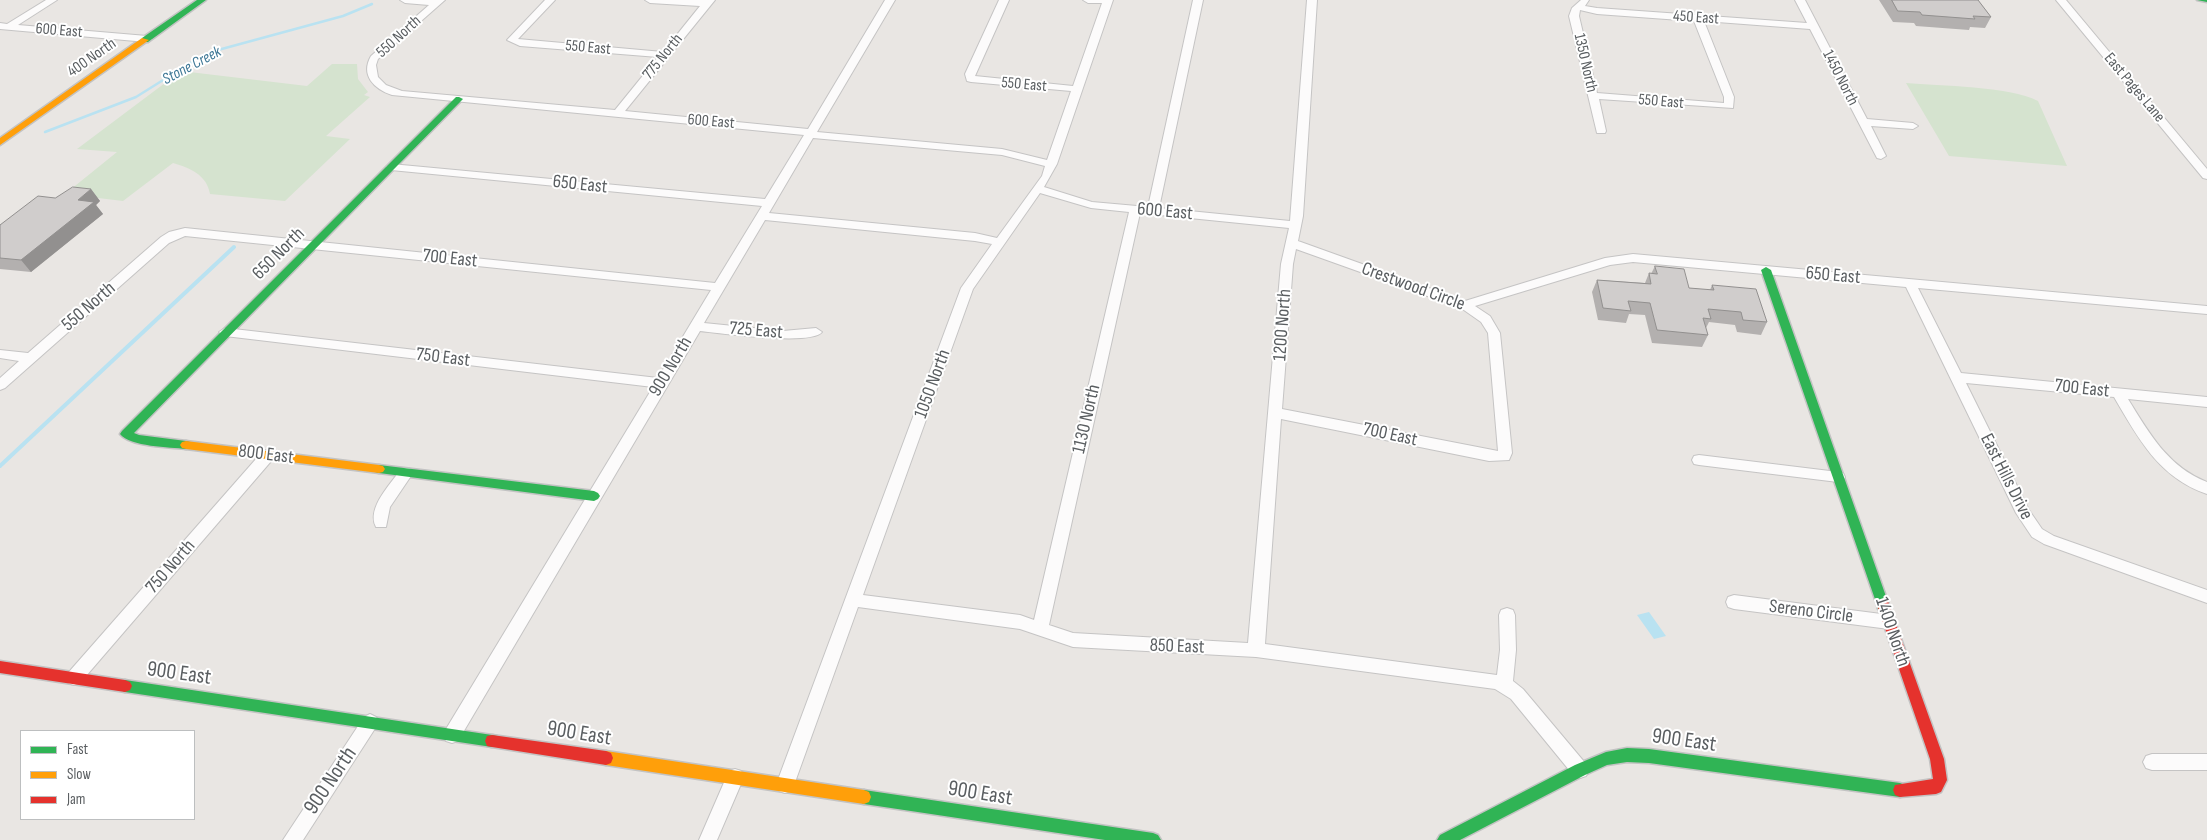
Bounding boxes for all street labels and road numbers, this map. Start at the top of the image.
street label: 450 East [1672,7,1720,29]
street label: 550 North [373,12,425,62]
street label: 600 East [35,19,83,43]
street label: 775 North [639,30,687,84]
street label: 1350 North [1569,32,1601,94]
street label: 400 North [64,34,120,82]
street label: 550 East [564,36,612,60]
street label: 1450 North [1818,47,1862,109]
street label: East Pages Lane [2099,49,2169,127]
street label: 550 East [1000,73,1048,97]
street label: 550 East [1637,90,1685,114]
street label: 600 East [687,110,735,134]
street label: 650 East [552,171,608,199]
street label: 600 East [1136,198,1194,226]
street label: 650 North [248,223,310,285]
street label: 700 East [421,245,479,273]
street label: Crestwood Circle [1358,258,1468,316]
street label: 650 East [1805,262,1861,290]
street label: 550 North [57,277,121,337]
street label: 1200 North [1269,288,1297,362]
street label: 725 East [728,317,784,345]
street label: 900 North [644,333,698,401]
street label: 750 East [415,343,471,373]
street label: 1050 North [910,347,956,421]
street label: 700 East [2053,375,2111,403]
street label: 1130 North [1068,382,1106,456]
street label: 700 East [1361,418,1419,452]
street label: East Hills Drive [1975,430,2037,524]
street label: 800 East [237,440,295,470]
street label: 750 North [141,535,201,599]
street label: 1400 North [1870,594,1914,670]
street label: Sereno Circle [1768,596,1854,628]
street label: 850 East [1149,635,1205,659]
street label: 900 East [145,656,213,692]
street label: 900 East [545,716,613,752]
street label: 900 East [1650,723,1718,759]
street label: 900 North [299,742,363,820]
street label: 900 East [946,776,1014,812]

